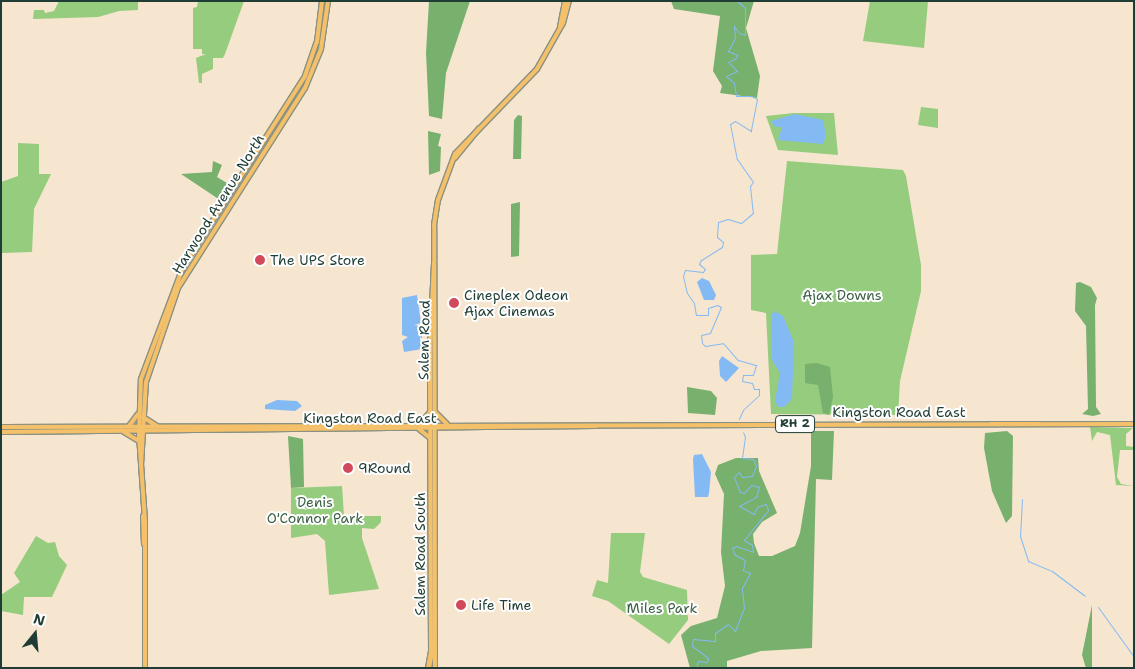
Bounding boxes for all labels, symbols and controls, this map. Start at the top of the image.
street label: Harwood Avenue North [168,131,268,277]
place label: The UPS Store [270,252,365,268]
marker: The UPS Store [254,254,266,266]
place label: Cineplex Odeon Ajax Cinemas [464,287,568,320]
park label: Ajax Downs [802,287,882,303]
marker: Cineplex Odeon Ajax Cinemas [448,297,460,309]
street label: Salem Road [415,300,433,380]
street label: Kingston Road East [832,404,966,420]
street label: Kingston Road East [303,410,437,426]
road number: RH 2 [775,414,815,434]
place label: 9Round [358,460,411,476]
marker: 9Round [342,462,354,474]
street label: Salem Road South [412,492,428,616]
park label: Denis O'Connor Park [267,494,363,526]
place label: Life Time [471,597,531,613]
marker: Life Time [455,599,467,611]
park label: Miles Park [627,600,697,616]
north arrow [10,609,60,659]
text: N [31,609,47,630]

